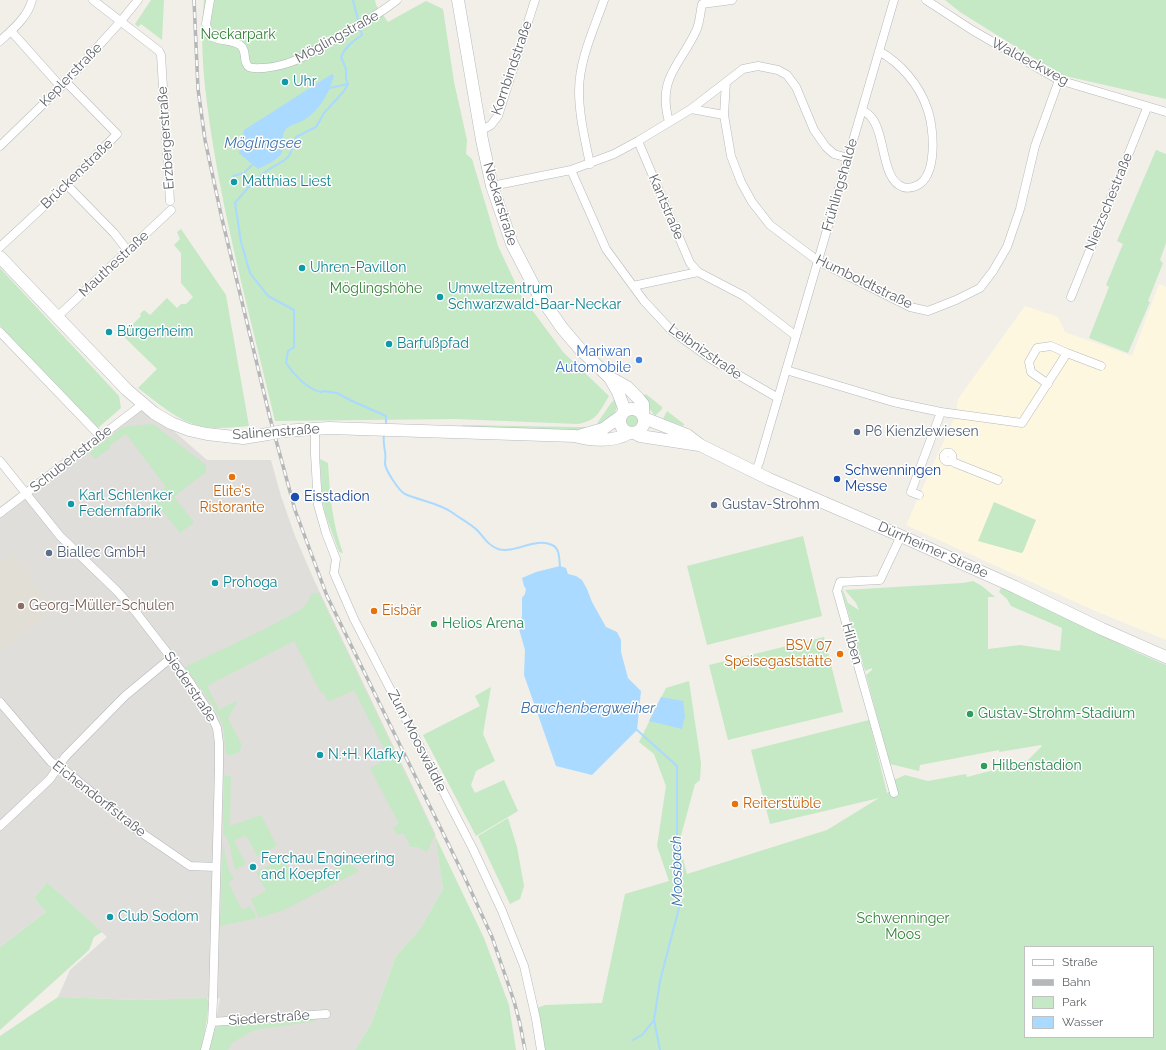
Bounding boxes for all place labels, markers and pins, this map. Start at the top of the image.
place label: Uhr [293,74,317,90]
marker: Uhr [280,77,290,87]
place label: Matthias Liest [242,174,331,190]
marker: Matthias Liest [229,177,239,187]
place label: Uhren-Pavillon [310,260,406,276]
marker: Uhren-Pavillon [297,263,307,273]
place label: Umweltzentrum Schwarzwald-Baar-Neckar [448,281,621,314]
marker: Umweltzentrum Schwarzwald-Baar-Neckar [435,292,445,302]
place label: Bürgerheim [117,324,193,340]
marker: Bürgerheim [104,327,114,337]
place label: Barfußpfad [397,336,469,352]
marker: Barfußpfad [384,339,394,349]
place label: Mariwan Automobile [556,344,631,376]
marker: Mariwan Automobile [634,355,644,365]
place label: P6 Kienzlewiesen [865,424,979,440]
marker: P6 Kienzlewiesen [852,427,862,437]
place label: Schwenningen Messe [845,463,941,496]
marker: Elite's Ristorante [227,472,237,482]
marker: Schwenningen Messe [832,474,842,484]
place label: Elite's Ristorante [199,484,265,516]
place label: Karl Schlenker Federnfabrik [79,488,173,520]
place label: Eisstadion [304,489,370,505]
marker: Eisstadion [289,491,301,503]
place label: Gustav-Strohm [722,497,819,513]
marker: Karl Schlenker Federnfabrik [66,499,76,509]
marker: Gustav-Strohm [709,500,719,510]
place label: Biallec GmbH [57,545,146,561]
marker: Biallec GmbH [44,548,54,558]
place label: Prohoga [223,575,278,591]
marker: Prohoga [210,578,220,588]
place label: Georg-Müller-Schulen [29,598,174,614]
marker: Georg-Müller-Schulen [16,601,26,611]
place label: Eisbär [382,603,422,619]
marker: Eisbär [369,606,379,616]
place label: Helios Arena [442,616,524,632]
marker: Helios Arena [429,619,439,629]
place label: BSV 07 Speisegaststätte [724,638,832,670]
marker: BSV 07 Speisegaststätte [835,649,845,659]
place label: Gustav-Strohm-Stadium [978,706,1135,722]
marker: Gustav-Strohm-Stadium [965,709,975,719]
place label: N.+H. Klafky [328,747,404,763]
marker: N.+H. Klafky [315,750,325,760]
place label: Hilbenstadion [992,758,1082,774]
marker: Hilbenstadion [979,761,989,771]
place label: Reiterstüble [743,796,821,812]
marker: Reiterstüble [730,799,740,809]
place label: Ferchau Engineering and Koepfer [261,851,395,884]
marker: Ferchau Engineering and Koepfer [248,862,258,872]
place label: Club Sodom [118,909,199,925]
marker: Club Sodom [105,912,115,922]

